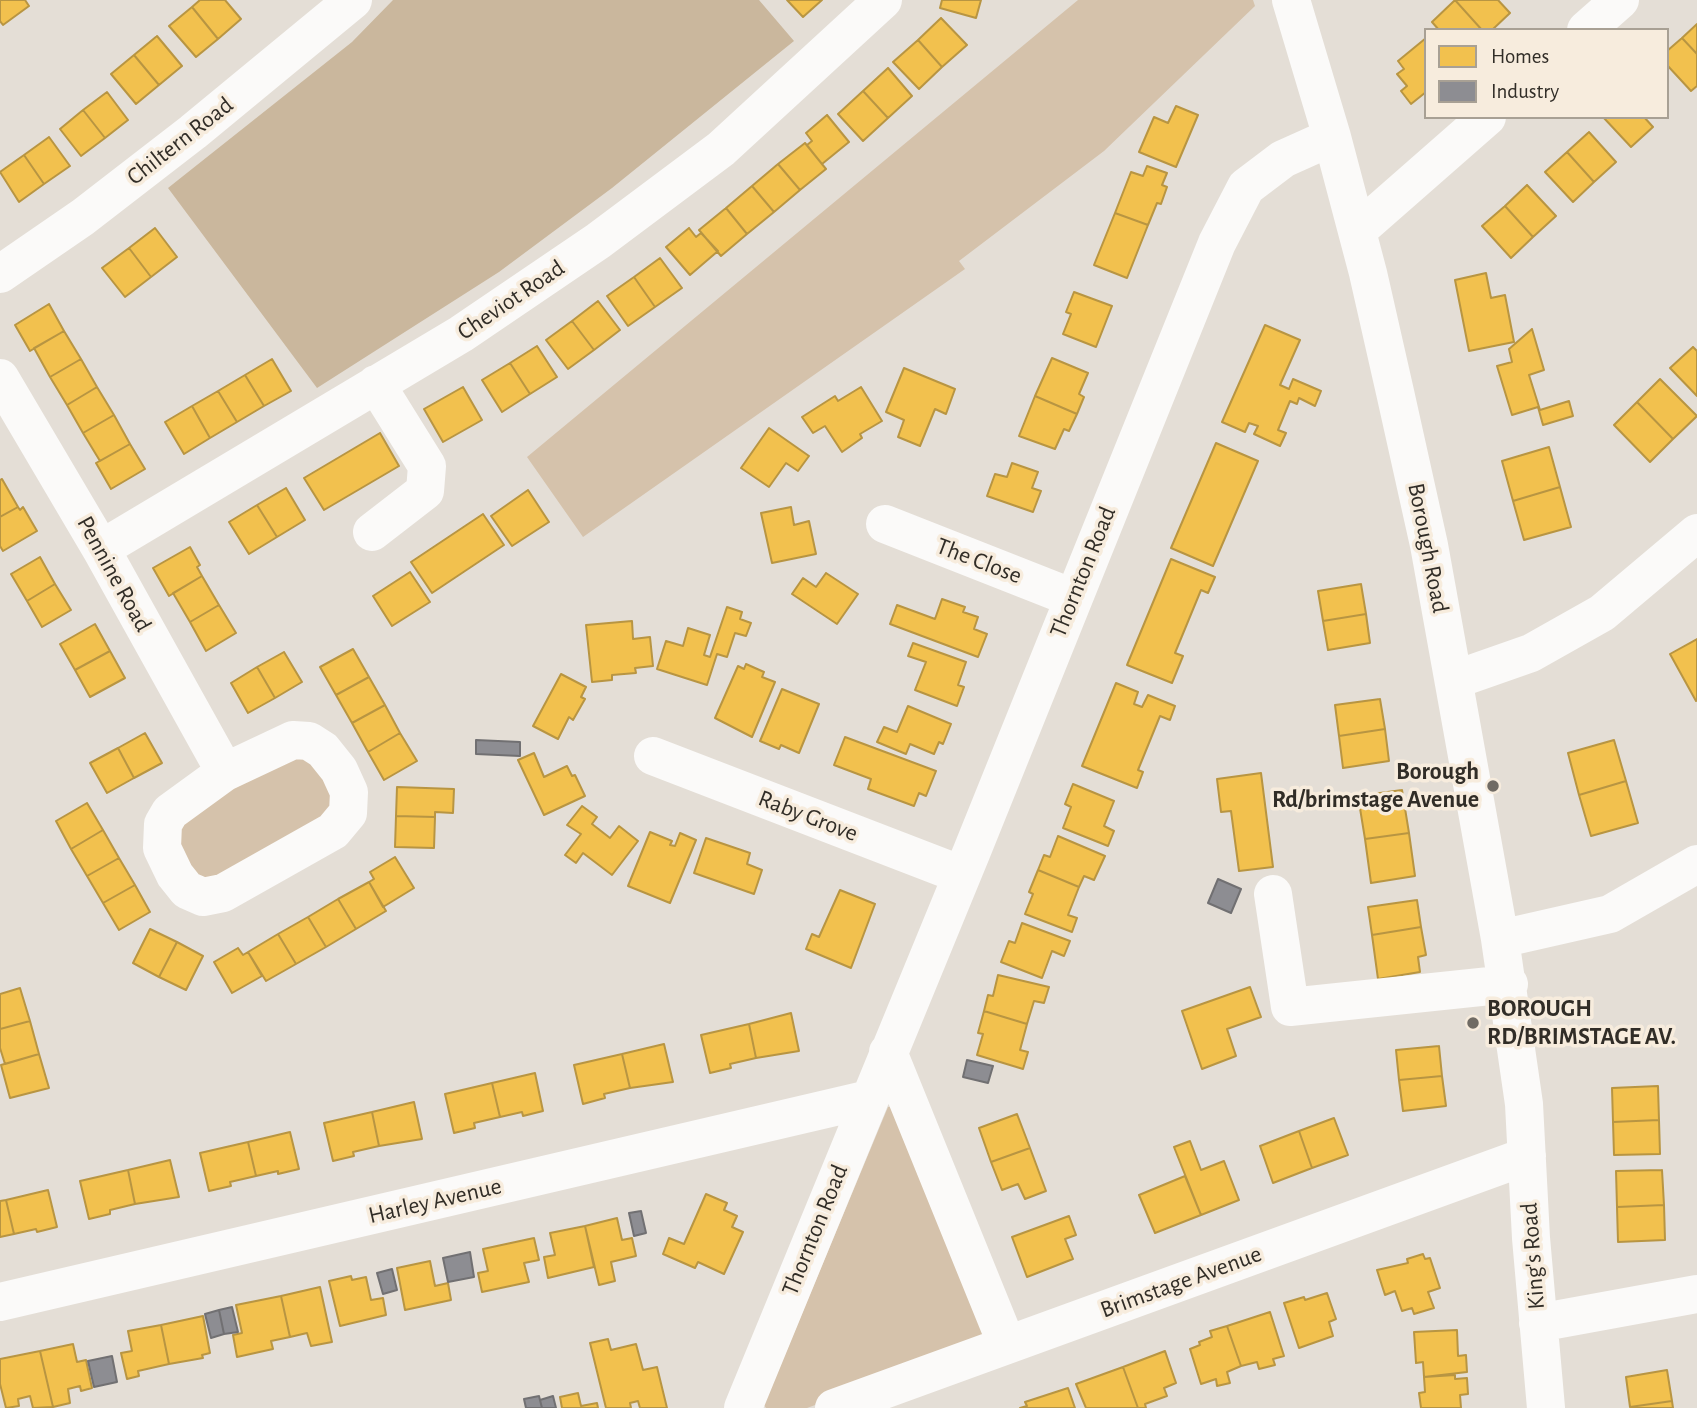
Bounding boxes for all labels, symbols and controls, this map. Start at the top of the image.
legend [1424,28,1669,119]
text: Homes [1491,46,1549,67]
text: Industry [1491,81,1559,102]
street label: Chiltern Road [121,91,239,191]
street label: Cheviot Road [452,254,570,346]
street label: Borough Road [1401,481,1455,615]
street label: Thornton Road [1044,502,1122,642]
street label: Pennine Road [70,511,158,637]
street label: The Close [932,532,1026,590]
place label: Borough Rd/brimstage Avenue [1272,758,1479,814]
marker: Borough Rd/brimstage Avenue [1485,778,1501,794]
street label: Raby Grove [754,784,862,848]
place label: BOROUGH RD/BRIMSTAGE AV. [1487,995,1676,1051]
marker: BOROUGH RD/BRIMSTAGE AV. [1465,1015,1481,1031]
street label: Thornton Road [776,1160,854,1300]
street label: Harley Avenue [366,1172,504,1230]
street label: King's Road [1515,1202,1551,1310]
street label: Brimstage Avenue [1096,1239,1266,1325]

